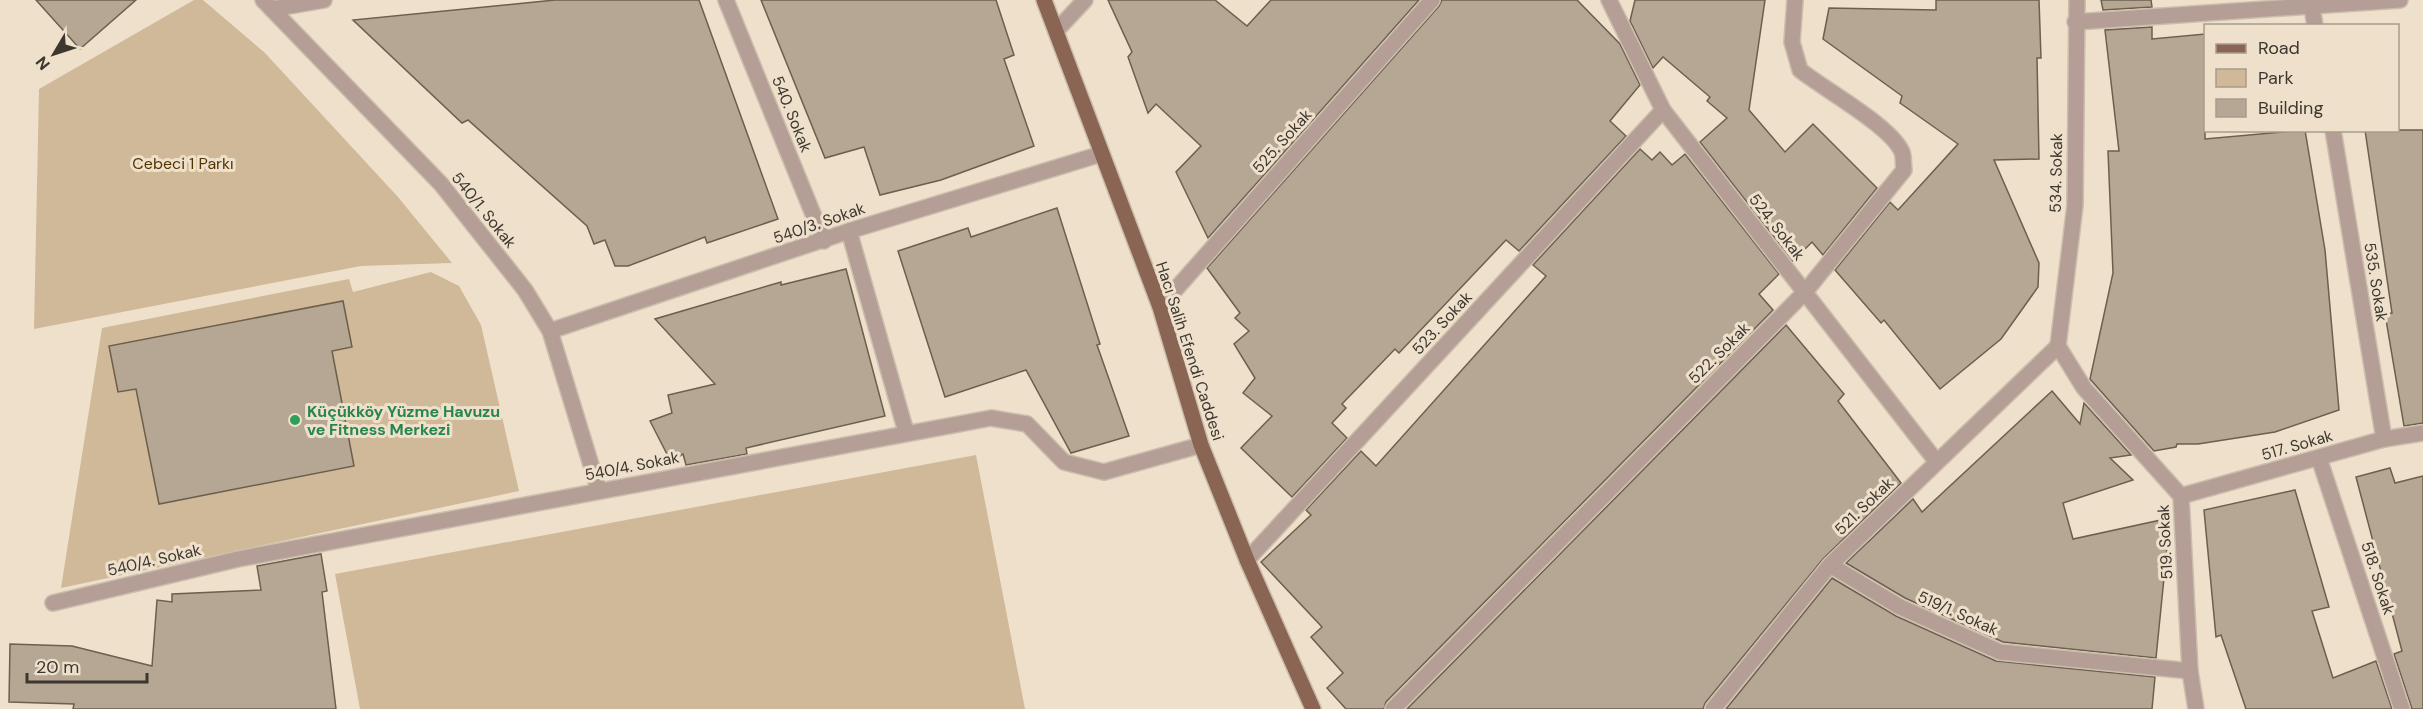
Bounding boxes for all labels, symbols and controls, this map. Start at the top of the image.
north arrow [24,24,84,84]
legend [2204,24,2399,132]
text: Road [2258,36,2300,60]
text: N [31,52,55,74]
text: Park [2258,66,2294,90]
street label: 540. Sokak [767,73,817,155]
text: Building [2258,96,2323,120]
street label: 525. Sokak [1248,104,1316,178]
street label: 534. Sokak [2045,133,2067,213]
park label: Cebeci 1 Parkı [132,153,234,174]
street label: 540/1. Sokak [447,168,521,252]
street label: 524. Sokak [1744,189,1810,265]
street label: 540/3. Sokak [770,197,868,249]
street label: 535. Sokak [2359,241,2393,323]
street label: Hacı Salih Efendi Caddesi [1151,259,1229,443]
street label: 523. Sokak [1407,287,1477,359]
street label: 522. Sokak [1684,318,1754,388]
place label: Küçükköy Yüzme Havuzu ve Fitness Merkezi [307,401,500,440]
marker: Küçükköy Yüzme Havuzu ve Fitness Merkezi [288,413,302,427]
street label: 517. Sokak [2259,425,2335,465]
street label: 540/4. Sokak [583,447,681,485]
street label: 521. Sokak [1830,473,1898,539]
street label: 519. Sokak [2153,504,2177,580]
street label: 540/4. Sokak [105,539,203,581]
street label: 518. Sokak [2356,539,2400,617]
street label: 519/1. Sokak [1914,586,2002,640]
scale bar [27,646,147,684]
text: 20 m [36,655,79,679]

